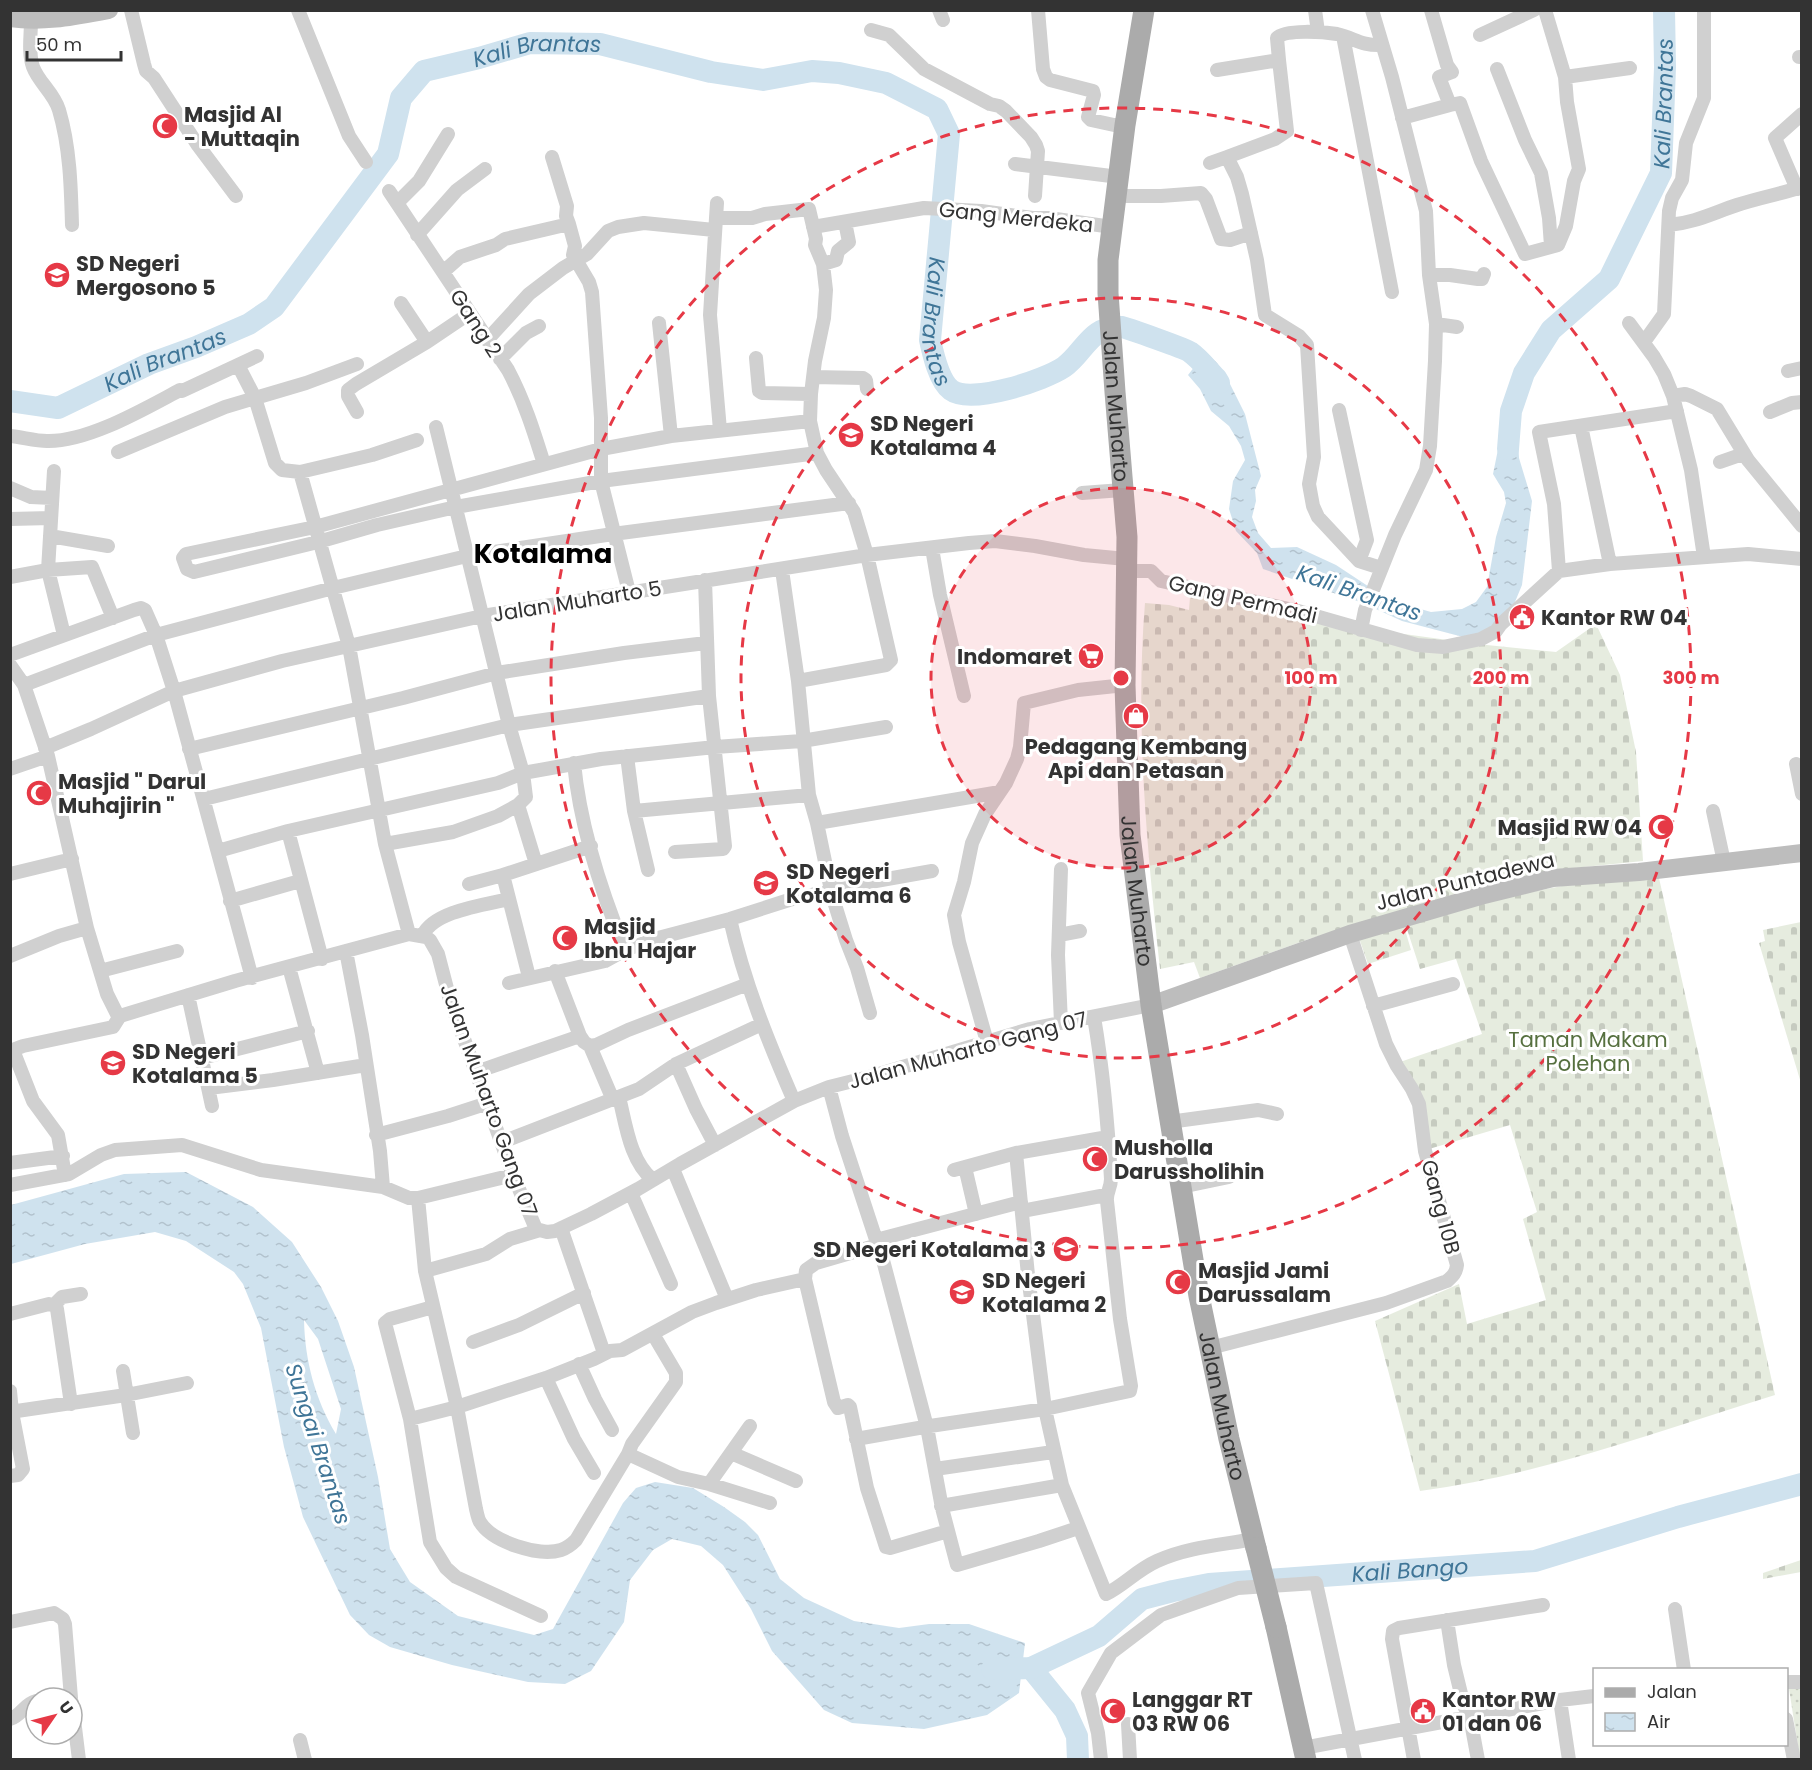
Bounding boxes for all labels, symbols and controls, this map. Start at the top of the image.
scale bar [27,24,122,62]
water label: Kali Brantas [469,27,601,75]
text: 50 m [36,32,82,57]
water label: Kali Brantas [1646,38,1681,169]
place label: Masjid Al - Muttaqin [184,100,300,153]
mosque icon: Masjid Al - Muttaqin [150,111,180,141]
street label: Gang Merdeka [937,194,1095,240]
place label: SD Negeri Mergosono 5 [76,249,216,302]
water label: Kali Brantas [915,256,959,392]
school or university icon: SD Negeri Mergosono 5 [42,260,72,290]
street label: Gang 2 [443,283,509,363]
water label: Kali Brantas [98,320,231,399]
street label: Jalan Muharto [1096,329,1137,483]
place label: SD Negeri Kotalama 4 [870,409,996,462]
school or university icon: SD Negeri Kotalama 4 [836,420,866,450]
district label: Kotalama [474,535,612,572]
water label: Kali Brantas [1292,557,1426,629]
street label: Gang Permadi [1166,568,1320,630]
street label: Jalan Muharto 5 [490,573,664,629]
public building icon: Kantor RW 04 [1507,602,1537,632]
place label: Kantor RW 04 [1541,603,1688,632]
supermarket icon: Indomaret [1076,641,1106,671]
place label: Indomaret [957,642,1072,671]
text: 100 m [1284,665,1338,690]
text: 200 m [1473,665,1529,690]
text: 300 m [1662,665,1720,690]
centre of rings [1111,668,1131,688]
shop icon: Pedagang Kembang Api dan Petasan [1121,701,1151,731]
place label: Pedagang Kembang Api dan Petasan [1025,732,1247,785]
place label: Masjid " Darul Muhajirin " [58,767,206,820]
mosque icon: Masjid " Darul Muhajirin " [24,778,54,808]
mosque icon: Masjid RW 04 [1646,812,1676,842]
place label: Masjid RW 04 [1498,813,1642,842]
street label: Jalan Muharto [1115,815,1161,968]
street label: Jalan Puntadewa [1373,845,1557,917]
place label: SD Negeri Kotalama 6 [786,857,912,910]
school or university icon: SD Negeri Kotalama 6 [751,868,781,898]
place label: Masjid Ibnu Hajar [584,912,696,965]
mosque icon: Masjid Ibnu Hajar [550,923,580,953]
street label: Jalan Muharto Gang 07 [433,980,545,1220]
street label: Jalan Muharto Gang 07 [846,1004,1090,1096]
park label: Taman Makam Polehan [1508,1025,1668,1078]
place label: SD Negeri Kotalama 5 [132,1037,258,1090]
school or university icon: SD Negeri Kotalama 5 [98,1048,128,1078]
place label: Musholla Darussholihin [1114,1133,1265,1186]
mosque icon: Musholla Darussholihin [1080,1144,1110,1174]
street label: Gang 10B [1414,1157,1468,1257]
school or university icon: SD Negeri Kotalama 3 [1051,1234,1081,1264]
place label: SD Negeri Kotalama 3 [813,1235,1046,1264]
place label: Masjid Jami Darussalam [1198,1256,1331,1309]
place label: SD Negeri Kotalama 2 [982,1266,1106,1319]
mosque icon: Masjid Jami Darussalam [1163,1267,1193,1297]
school or university icon: SD Negeri Kotalama 2 [947,1277,977,1307]
street label: Jalan Muharto [1192,1329,1253,1483]
water label: Sungai Brantas [277,1359,359,1529]
water label: Kali Bango [1351,1550,1469,1589]
legend [1593,1668,1788,1746]
text: Jalan [1647,1679,1697,1704]
place label: Langgar RT 03 RW 06 [1132,1685,1253,1738]
place label: Kantor RW 01 dan 06 [1442,1685,1556,1738]
north arrow [24,1686,84,1746]
text: U [53,1696,79,1719]
mosque icon: Langgar RT 03 RW 06 [1098,1696,1128,1726]
public building icon: Kantor RW 01 dan 06 [1408,1696,1438,1726]
text: Air [1647,1709,1671,1734]

